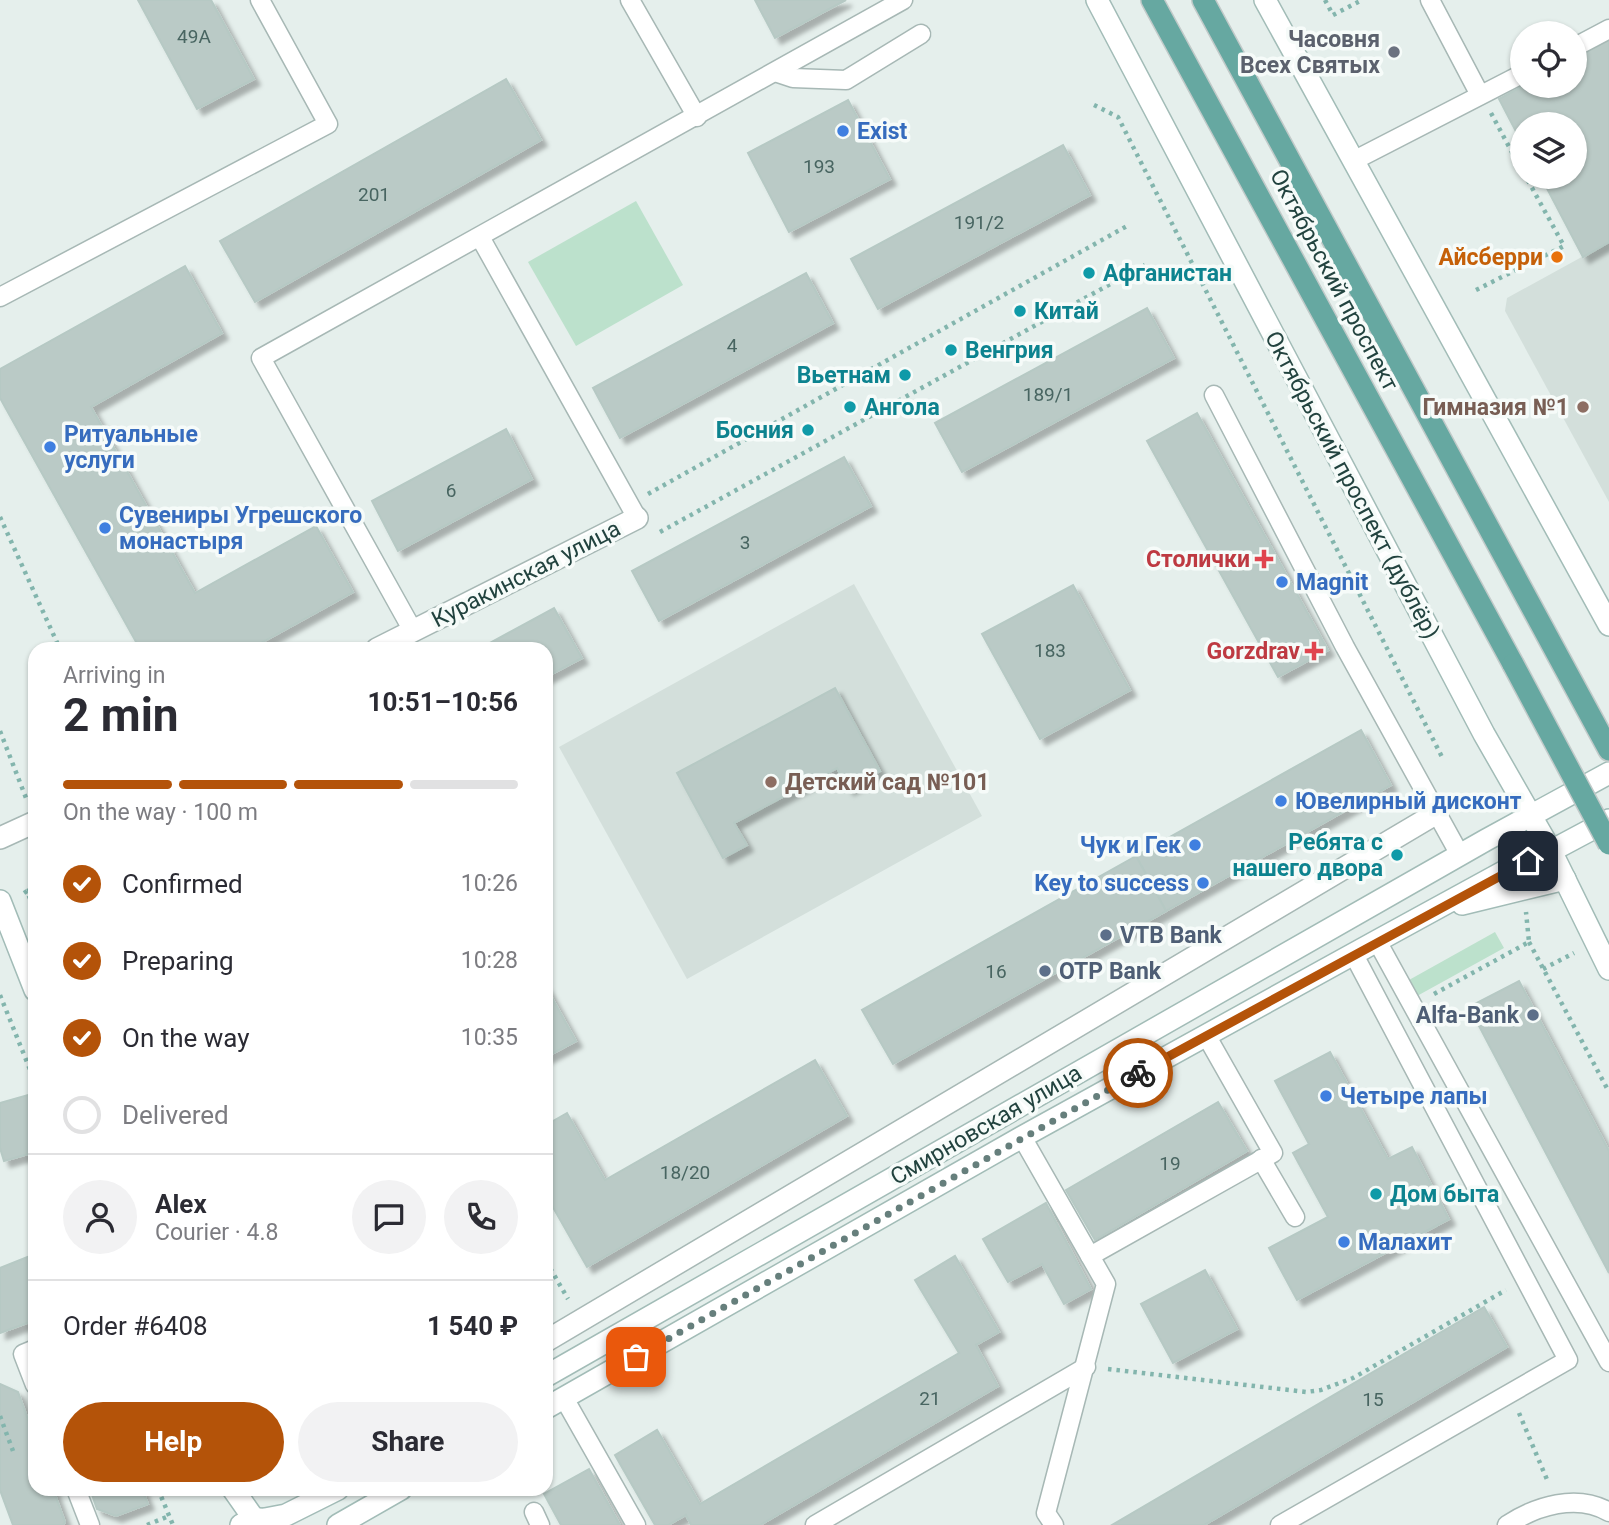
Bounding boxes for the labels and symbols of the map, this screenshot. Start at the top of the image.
house number: 49А [177,25,211,48]
place label: Часовня Всех Святых [1240,26,1380,79]
marker: Часовня Всех Святых [1386,44,1402,60]
place label: Exist [857,118,908,145]
marker: Exist [835,123,851,139]
house number: 193 [803,155,835,178]
street label: Октябрьский проспект [1264,165,1404,395]
house number: 201 [358,183,390,206]
house number: 191/2 [954,211,1004,234]
place label: Айсберри [1438,244,1543,271]
marker: Айсберри [1549,249,1565,265]
place label: Афганистан [1103,260,1232,287]
marker: Афганистан [1081,265,1097,281]
place label: Китай [1034,298,1099,325]
marker: Китай [1012,303,1028,319]
street label: Октябрьский проспект (дублёр) [1259,327,1445,643]
house number: 4 [727,334,738,357]
place label: Венгрия [965,337,1054,364]
marker: Венгрия [943,342,959,358]
place label: Вьетнам [797,362,891,389]
marker: Вьетнам [897,367,913,383]
house number: 189/1 [1023,383,1073,406]
place label: Ангола [864,394,940,421]
place label: Гимназия №1 [1422,394,1569,421]
marker: Ангола [842,399,858,415]
marker: Гимназия №1 [1575,399,1591,415]
place label: Босния [716,417,794,444]
place label: Ритуальные услуги [64,421,198,474]
marker: Босния [800,422,816,438]
marker: Ритуальные услуги [42,439,58,455]
house number: 6 [446,479,456,502]
place label: Сувениры Угрешского монастыря [119,502,362,555]
street label: Куракинская улица [427,515,625,633]
marker: Сувениры Угрешского монастыря [97,520,113,536]
house number: 3 [740,531,750,554]
place label: Столички [1146,546,1250,573]
marker: Столички [1256,551,1272,567]
place label: Magnit [1296,569,1369,596]
marker: Magnit [1274,574,1290,590]
place label: Gorzdrav [1207,638,1300,665]
house number: 183 [1034,639,1066,662]
marker: Gorzdrav [1306,643,1322,659]
place label: Детский сад №101 [785,769,990,796]
marker: Детский сад №101 [763,774,779,790]
place label: Ювелирный дисконт [1295,788,1522,815]
marker: Ювелирный дисконт [1273,793,1289,809]
place label: Ребята с нашего двора [1232,829,1383,882]
pin [1498,831,1558,891]
place label: Чук и Гек [1080,832,1181,859]
marker: Чук и Гек [1187,837,1203,853]
marker: Ребята с нашего двора [1389,847,1405,863]
place label: Key to success [1034,870,1189,897]
marker: Key to success [1195,875,1211,891]
place label: VTB Bank [1120,922,1223,949]
marker: VTB Bank [1098,927,1114,943]
place label: OTP Bank [1059,958,1162,985]
house number: 16 [985,960,1007,983]
marker: OTP Bank [1037,963,1053,979]
place label: Alfa-Bank [1416,1002,1520,1029]
marker: Alfa-Bank [1525,1007,1541,1023]
courier [1103,1038,1173,1108]
street label: Смирновская улица [886,1059,1086,1191]
place label: Четыре лапы [1340,1083,1488,1110]
marker: Четыре лапы [1318,1088,1334,1104]
house number: 19 [1159,1152,1181,1175]
house number: 18/20 [660,1161,710,1184]
place label: Дом быта [1390,1181,1499,1208]
marker: Дом быта [1368,1186,1384,1202]
place label: Малахит [1358,1229,1453,1256]
marker: Малахит [1336,1234,1352,1250]
pin [606,1327,666,1387]
house number: 21 [919,1387,941,1410]
house number: 15 [1362,1388,1384,1411]

